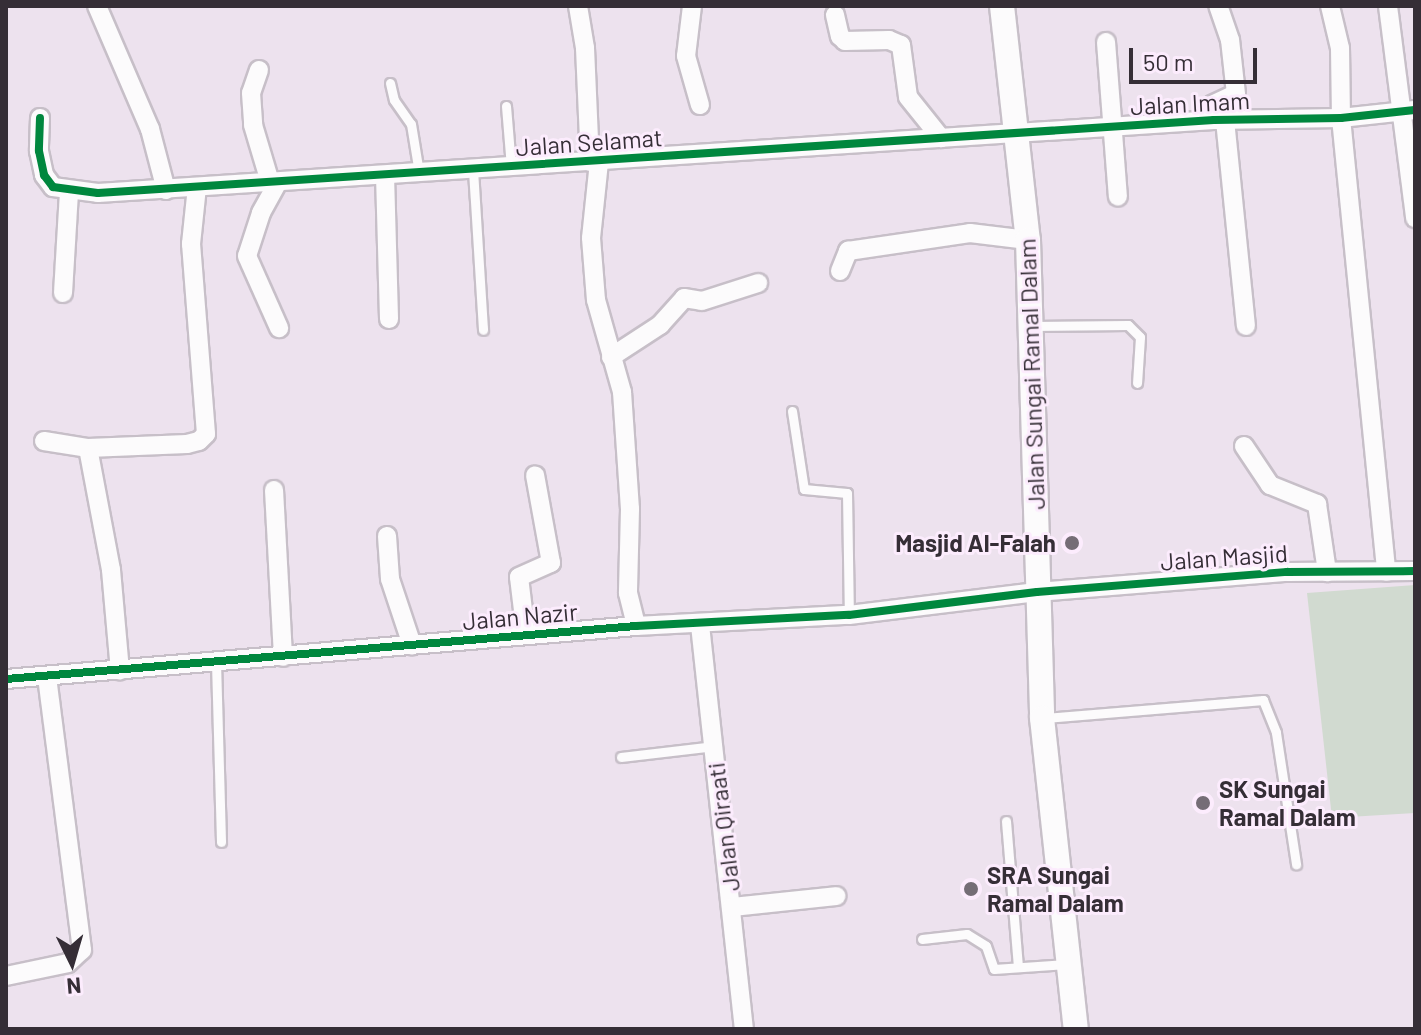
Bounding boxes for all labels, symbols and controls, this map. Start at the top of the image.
scale bar [1133,32,1261,82]
text: 50 m [1143,47,1194,76]
street label: Jalan Imam [1129,85,1251,121]
street label: Jalan Selamat [515,123,663,161]
street label: Jalan Sungai Ramal Dalam [1012,238,1050,510]
place label: Masjid Al-Falah [895,529,1056,557]
marker: Masjid Al-Falah [1063,534,1081,552]
street label: Jalan Masjid [1159,538,1289,576]
street label: Jalan Nazir [461,597,579,635]
street label: Jalan Qiraati [701,761,745,893]
place label: SK Sungai Ramal Dalam [1219,775,1356,831]
marker: SK Sungai Ramal Dalam [1194,794,1212,812]
place label: SRA Sungai Ramal Dalam [987,861,1124,917]
marker: SRA Sungai Ramal Dalam [962,880,980,898]
north arrow [32,923,112,1003]
text: N [66,973,83,1000]

